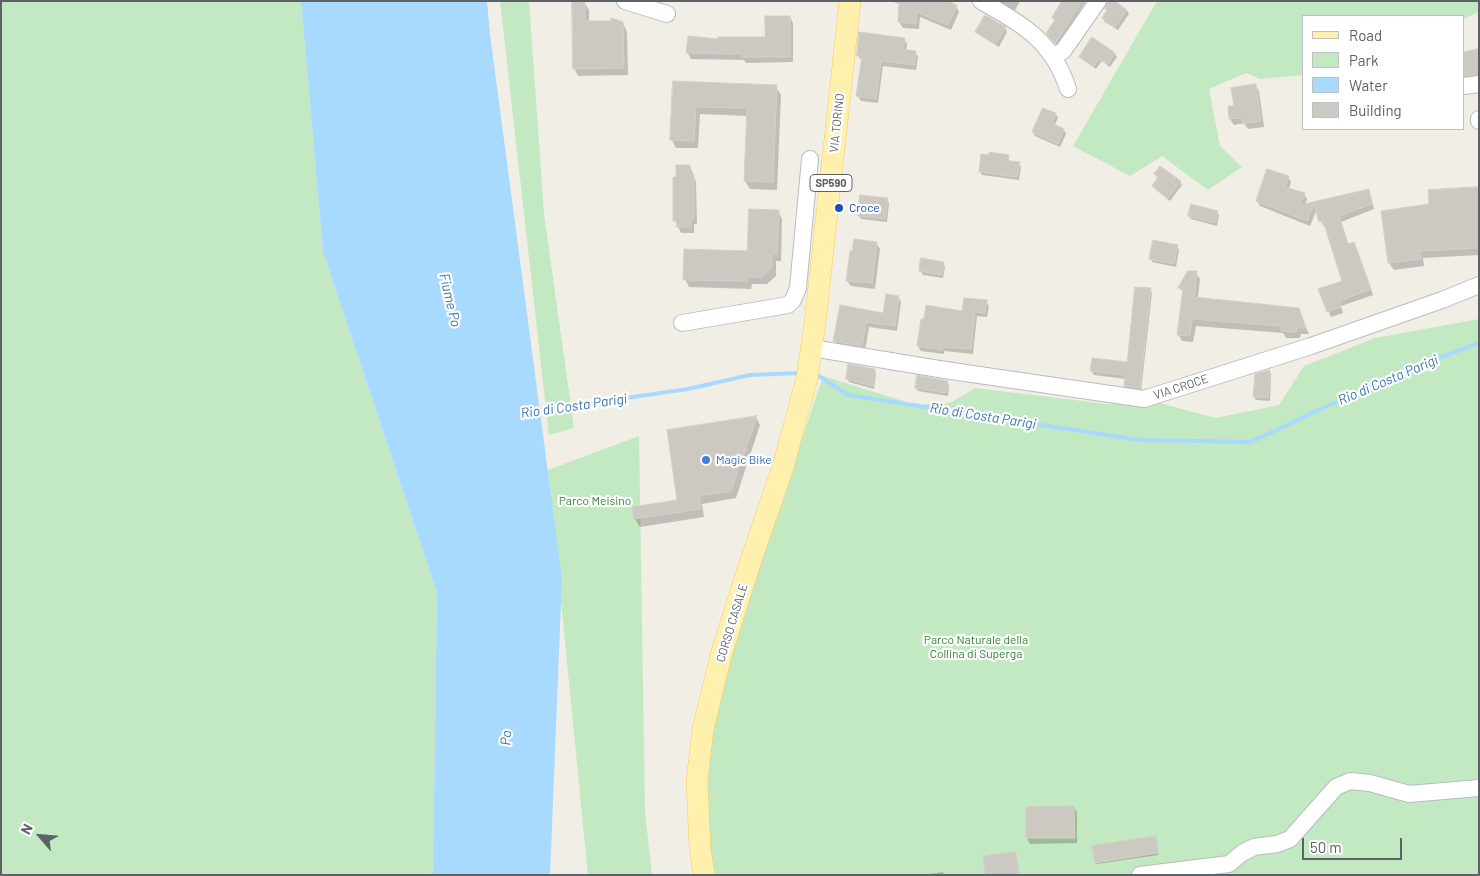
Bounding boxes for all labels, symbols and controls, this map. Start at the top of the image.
legend [1302,15,1465,130]
text: Road [1349,26,1382,44]
text: Park [1349,51,1378,69]
text: Water [1349,76,1388,94]
street label: VIA TORINO [827,93,847,153]
text: Building [1349,101,1402,119]
road number: SP590 [810,174,852,192]
place label: Croce [849,201,880,215]
marker: Croce [833,202,845,214]
water label: Fiume Po [436,271,464,329]
water label: Rio di Costa Parigi [1335,351,1441,409]
street label: VIA CROCE [1152,371,1210,403]
water label: Rio di Costa Parigi [520,390,628,422]
water label: Rio di Costa Parigi [929,399,1037,433]
place label: Magic Bike [716,453,772,467]
marker: Magic Bike [700,454,712,466]
park label: Parco Meisino [559,494,631,508]
street label: CORSO CASALE [713,582,751,664]
park label: Parco Naturale della Collina di Superga [924,633,1028,661]
water label: Po [497,730,515,746]
north arrow [15,811,65,861]
text: N [17,821,36,837]
scale bar [1305,828,1405,860]
text: 50 m [1310,838,1342,856]

